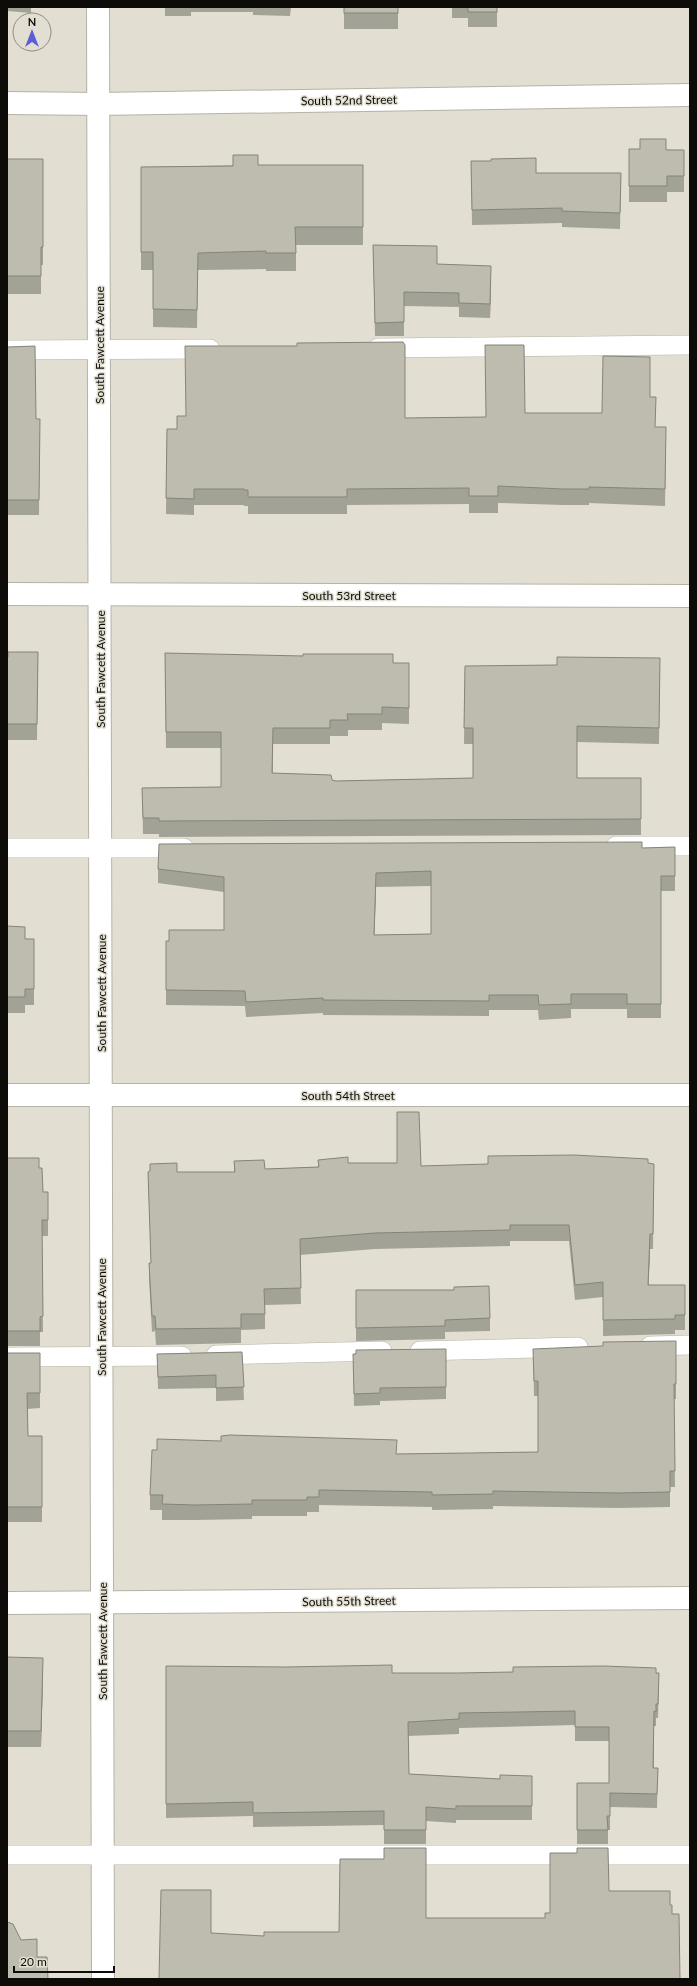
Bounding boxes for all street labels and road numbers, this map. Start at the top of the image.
street label: South 52nd Street [301,92,398,108]
street label: South Fawcett Avenue [92,286,107,404]
street label: South 53rd Street [302,588,396,603]
street label: South Fawcett Avenue [93,610,108,728]
street label: South Fawcett Avenue [94,934,109,1052]
street label: South 54th Street [301,1088,396,1103]
street label: South Fawcett Avenue [94,1258,109,1376]
street label: South Fawcett Avenue [95,1582,110,1700]
street label: South 55th Street [302,1593,397,1609]

